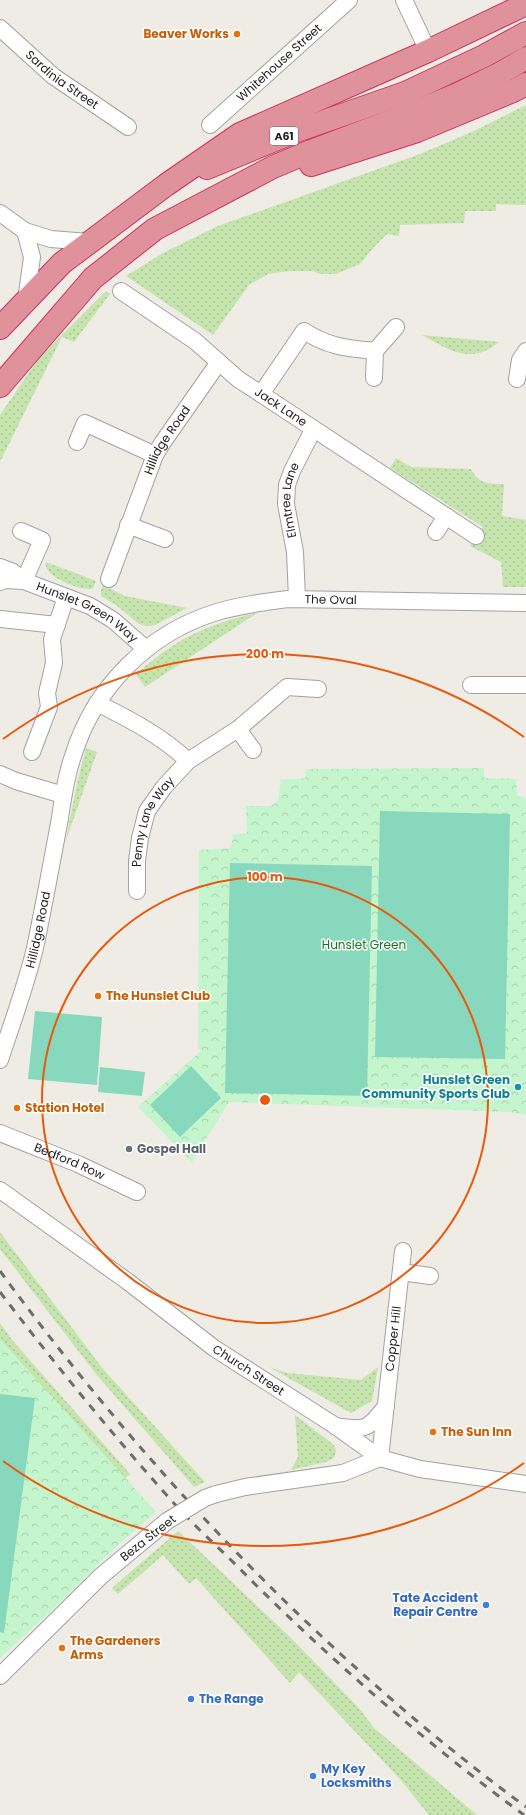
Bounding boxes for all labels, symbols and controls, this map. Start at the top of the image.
street label: Whitehouse Street [232,20,325,105]
place label: Beaver Works [143,25,229,42]
marker: Beaver Works [232,29,242,39]
street label: Sardinia Street [22,46,102,113]
road number: A61 [270,127,298,145]
street label: Jack Lane [252,383,311,430]
street label: Hillidge Road [139,402,194,477]
street label: Elmtree Lane [277,459,303,539]
street label: Hunslet Green Way [34,577,142,646]
street label: The Oval [305,590,357,608]
text: 200 m [246,645,284,662]
street label: Penny Lane Way [128,772,178,867]
text: 100 m [247,868,283,885]
street label: Hillidge Road [21,890,54,970]
park label: Hunslet Green [322,936,406,953]
place label: The Hunslet Club [106,987,210,1004]
marker: The Hunslet Club [93,991,103,1001]
place label: Hunslet Green Community Sports Club [362,1071,510,1102]
marker: Hunslet Green Community Sports Club [513,1082,523,1092]
centre of rings [258,1093,272,1107]
place label: Station Hotel [25,1099,104,1116]
marker: Station Hotel [12,1103,22,1113]
street label: Bedford Row [32,1138,108,1184]
place label: Gospel Hall [137,1140,206,1157]
marker: Gospel Hall [124,1144,134,1154]
street label: Copper Hill [381,1305,405,1372]
street label: Church Street [209,1340,288,1399]
place label: The Sun Inn [441,1423,512,1440]
marker: The Sun Inn [428,1427,438,1437]
street label: Beza Street [116,1510,179,1565]
place label: Tate Accident Repair Centre [393,1589,479,1620]
marker: Tate Accident Repair Centre [481,1600,491,1610]
place label: The Gardeners Arms [70,1632,161,1663]
marker: The Gardeners Arms [57,1643,67,1653]
place label: The Range [199,1690,264,1707]
marker: The Range [186,1694,196,1704]
place label: My Key Locksmiths [321,1760,392,1791]
marker: My Key Locksmiths [308,1771,318,1781]

